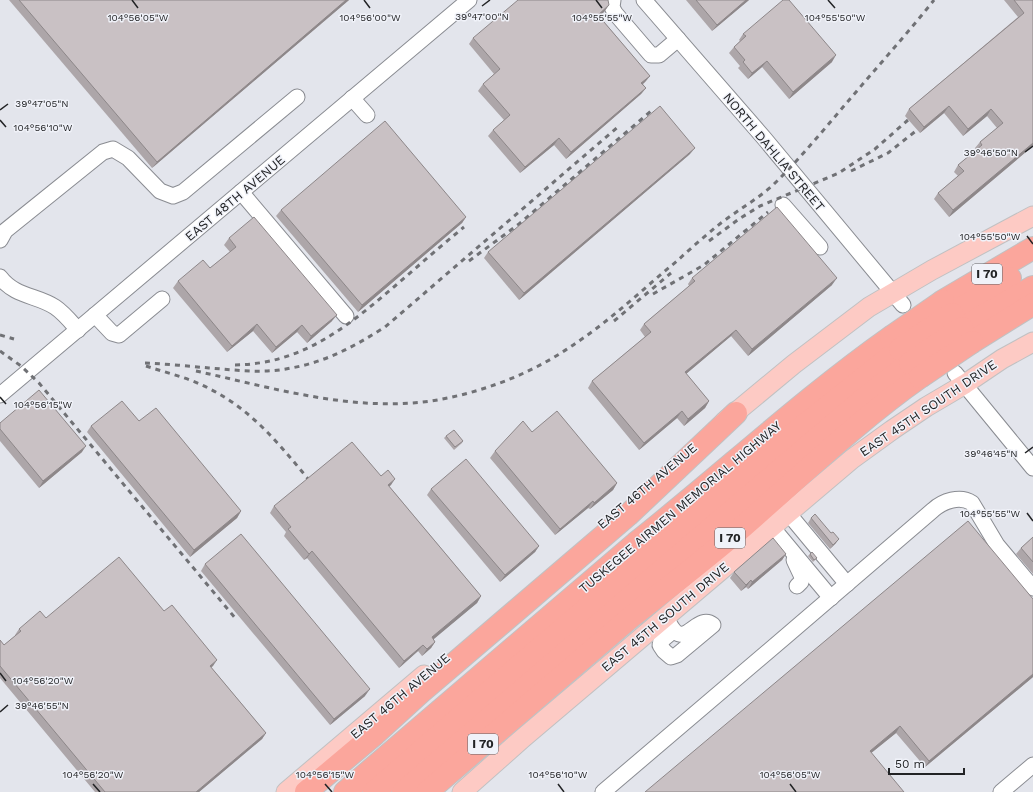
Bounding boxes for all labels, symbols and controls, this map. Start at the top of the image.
text: 39°47'00"N [455,11,509,22]
text: 104°56'05"W [108,12,169,23]
text: 104°56'00"W [339,12,401,23]
text: 104°55'55"W [572,12,632,23]
text: 104°55'50"W [805,12,866,23]
street label: NORTH DAHLIA STREET [720,90,828,214]
text: 39°47'05"N [15,98,69,109]
text: 104°56'10"W [14,122,73,133]
text: 39°46'50"N [964,147,1018,158]
street label: EAST 48TH AVENUE [182,152,288,244]
text: 104°55'50"W [960,231,1021,242]
road number: I 70 [972,264,1002,284]
street label: EAST 45TH SOUTH DRIVE [857,357,999,459]
text: 104°56'15"W [14,399,73,410]
street label: TUSKEGEE AIRMEN MEMORIAL HIGHWAY [576,418,784,596]
street label: EAST 46TH AVENUE [594,440,700,532]
text: 39°46'45"N [964,448,1018,459]
text: 104°55'55"W [960,508,1020,519]
road number: I 70 [715,528,745,548]
street label: EAST 45TH SOUTH DRIVE [598,559,732,675]
street label: EAST 46TH AVENUE [347,650,453,742]
text: 104°56'20"W [13,675,74,686]
text: 39°46'55"N [15,700,69,711]
road number: I 70 [468,734,498,754]
scale bar [889,750,964,776]
text: 50 m [895,757,925,771]
text: 104°56'20"W [63,769,124,780]
text: 104°56'15"W [296,769,355,780]
text: 104°56'10"W [529,769,588,780]
text: 104°56'05"W [760,769,821,780]

